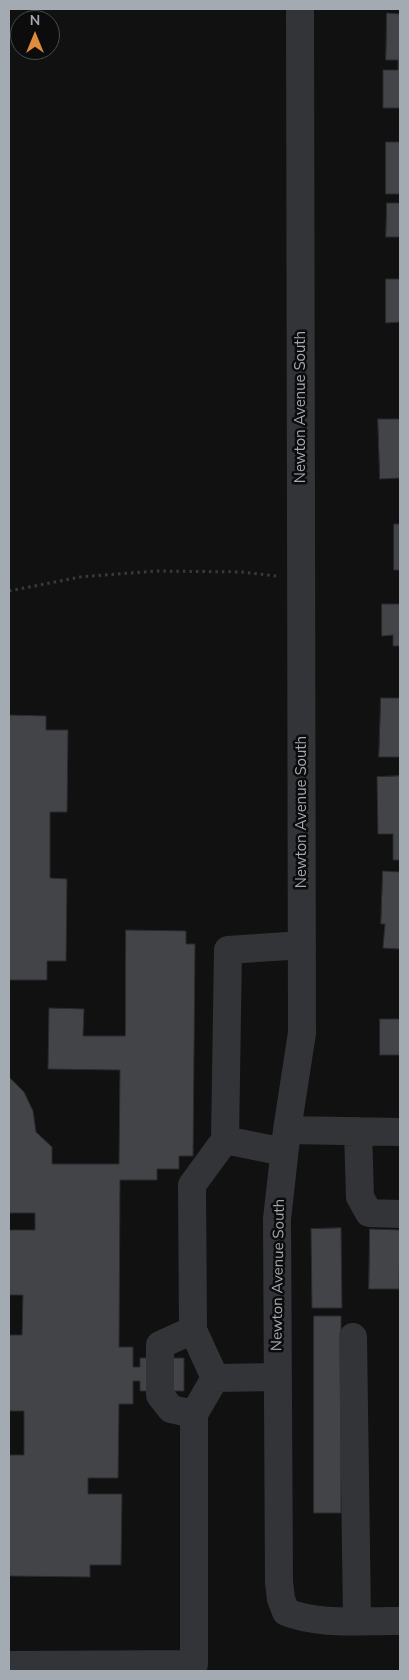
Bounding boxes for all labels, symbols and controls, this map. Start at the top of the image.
north arrow [10,10,60,60]
text: N [30,11,40,30]
street label: Newton Avenue South [292,331,310,483]
street label: Newton Avenue South [293,736,311,888]
street label: Newton Avenue South [269,1199,289,1351]

